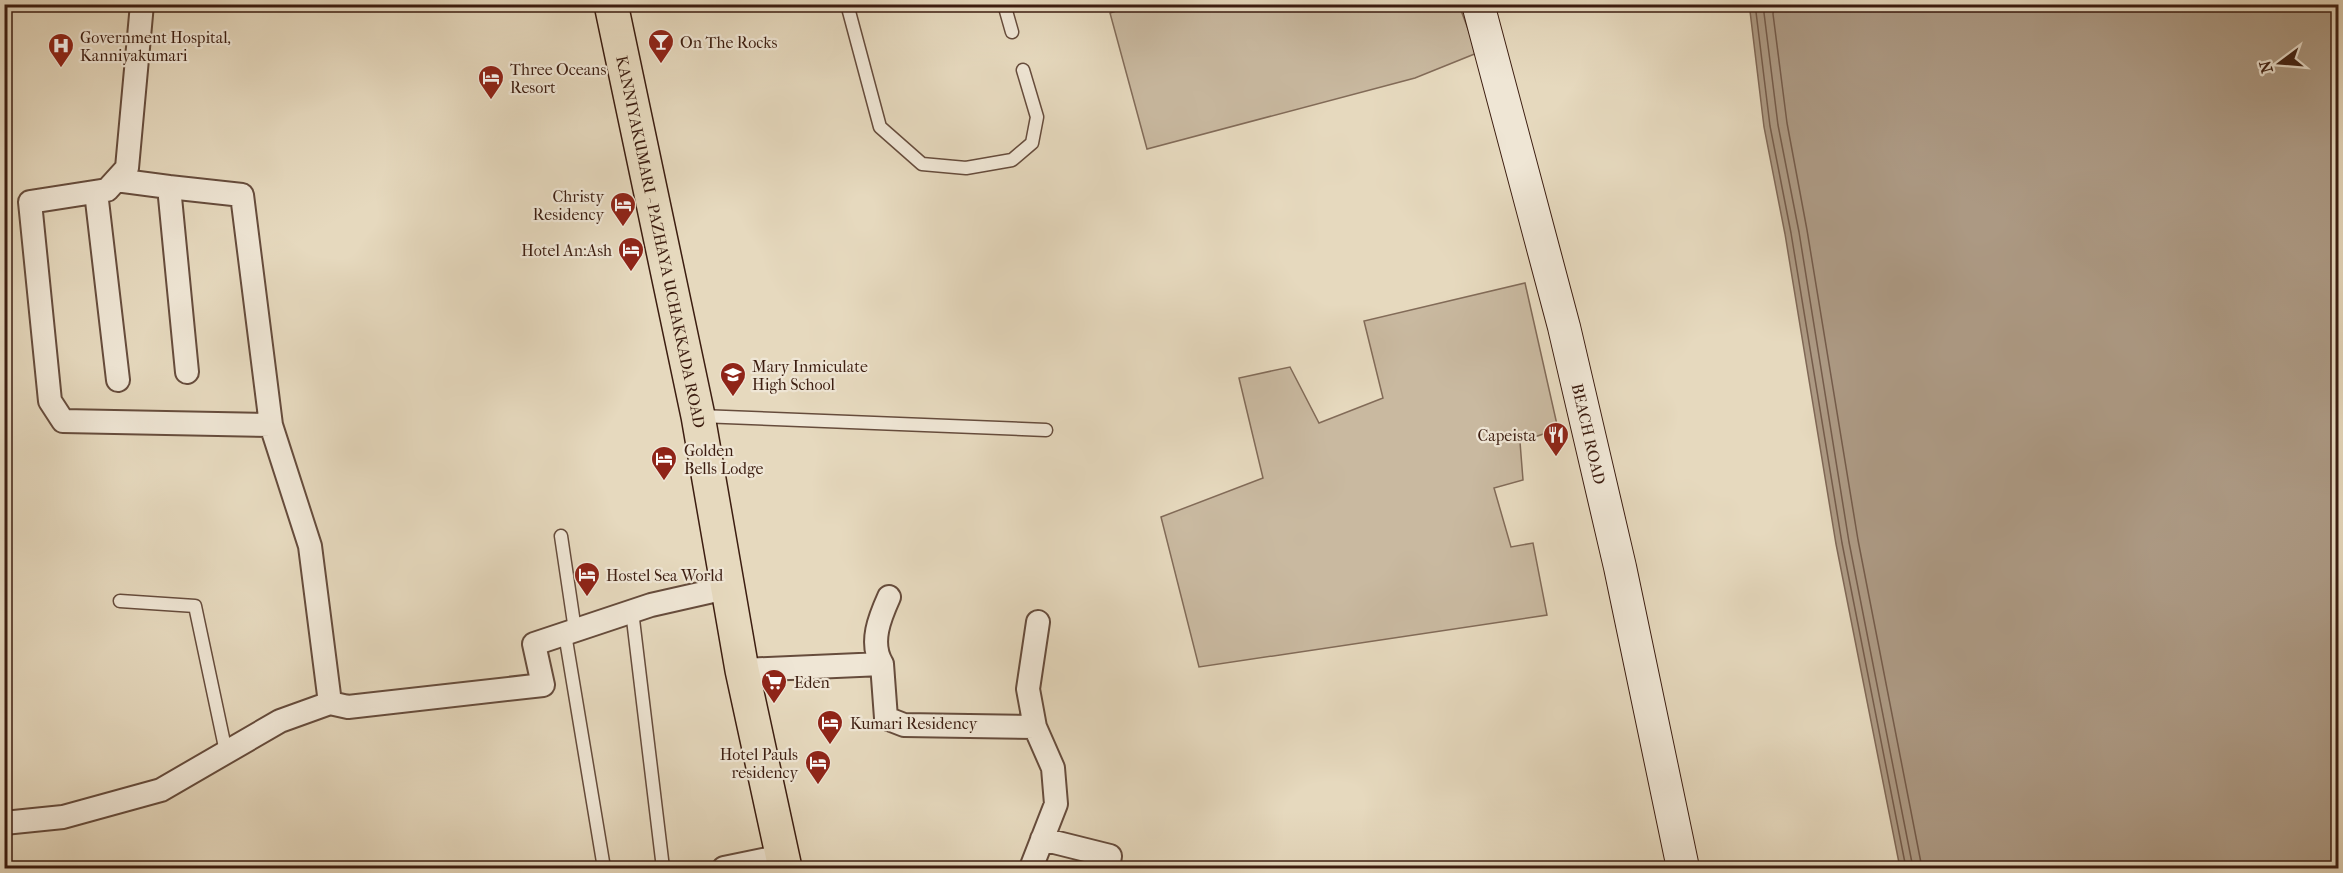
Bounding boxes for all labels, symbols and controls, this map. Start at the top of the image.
bar icon: On The Rocks [646,27,676,65]
place label: Government Hospital, Kanniyakumari [80,28,231,65]
hospital icon: Government Hospital, Kanniyakumari [46,31,76,69]
place label: On The Rocks [680,33,777,52]
north arrow [2250,33,2310,93]
street label: KANNIYAKUMARI - PAZHAYA UCHAKKADA ROAD [613,54,709,429]
text: N [2255,58,2277,75]
place label: Three Oceans Resort [510,60,606,97]
hotel icon: Three Oceans Resort [476,63,506,101]
place label: Christy Residency [533,187,604,224]
hotel icon: Christy Residency [608,190,638,228]
hotel icon: Hotel An:Ash [616,235,646,273]
place label: Hotel An:Ash [521,241,612,260]
place label: Mary Inmiculate High School [752,357,868,394]
school or university icon: Mary Inmiculate High School [718,360,748,398]
street label: BEACH ROAD [1568,381,1610,486]
restaurant icon: Capeista [1541,420,1571,458]
place label: Capeista [1477,426,1537,445]
place label: Golden Bells Lodge [684,441,764,478]
hotel icon: Golden Bells Lodge [649,444,679,482]
hotel icon: Hostel Sea World [572,560,602,598]
place label: Hostel Sea World [606,566,724,585]
supermarket icon: Eden [759,667,789,705]
place label: Eden [794,673,830,692]
hotel icon: Kumari Residency [815,708,845,746]
place label: Kumari Residency [850,714,978,733]
place label: Hotel Pauls residency [720,745,798,782]
hotel icon: Hotel Pauls residency [803,748,833,786]

